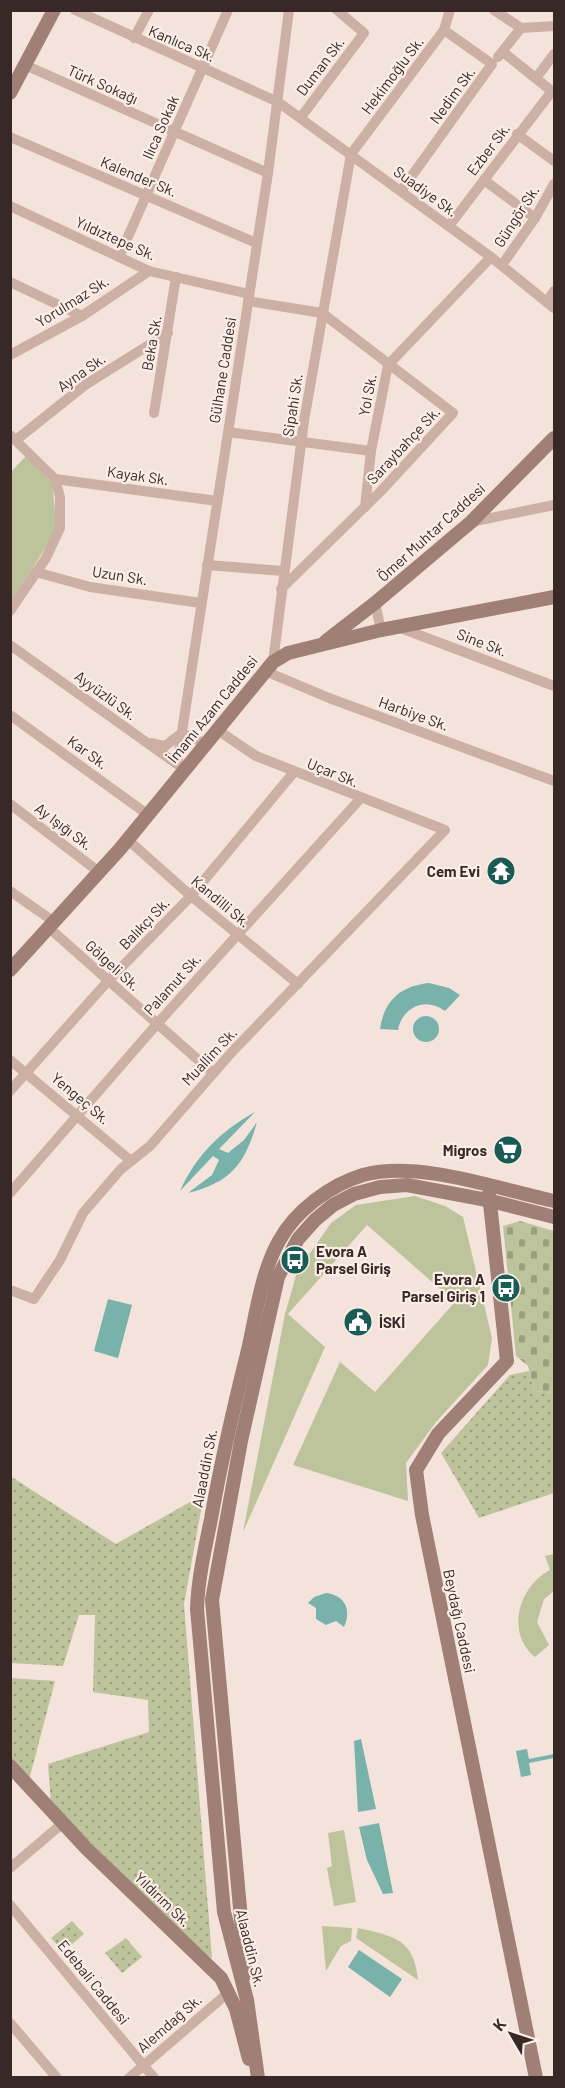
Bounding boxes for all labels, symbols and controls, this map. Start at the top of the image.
street label: Kanlıca Sk. [146,21,218,65]
street label: Duman Sk. [292,33,348,99]
street label: Hekimoğlu Sk. [357,33,427,117]
street label: Türk Sokağı [65,60,141,108]
street label: Nedim Sk. [425,63,479,127]
street label: llıca Sokak [138,92,182,162]
street label: Ezber Sk. [463,119,513,179]
street label: Kalender Sk. [98,152,180,200]
street label: Suadiye Sk. [391,162,461,220]
street label: Güngör Sk. [489,182,543,250]
street label: Yıldıztepe Sk. [73,212,159,264]
street label: Yorulmaz Sk. [32,271,112,331]
street label: Beka Sk. [137,314,165,372]
street label: Gülhane Caddesi [205,316,239,424]
street label: Ayna Sk. [53,349,109,395]
street label: Sipahi Sk. [278,372,306,438]
street label: Yol Sk. [354,372,380,418]
street label: Saraybahçe Sk. [363,403,443,487]
street label: Kayak Sk. [106,462,170,488]
street label: Ömer Muhtar Caddesi [374,479,488,585]
street label: Uzun Sk. [91,562,149,588]
street label: Sine Sk. [454,624,510,660]
street label: İmamı Azam Caddesi [163,652,261,766]
street label: Ayyüzlü Sk. [71,666,141,724]
street label: Harbiye Sk. [377,692,451,734]
street label: Kar Sk. [64,731,112,773]
street label: Uçar Sk. [305,754,361,790]
street label: Ay Işığı Sk. [32,798,96,854]
temple icon: Cem Evi [485,855,517,887]
place label: Cem Evi [427,862,480,880]
street label: Kandilli Sk. [188,871,254,931]
street label: Balıkçı Sk. [115,893,173,953]
street label: Gölgeli Sk. [82,936,144,994]
street label: Palamut Sk. [140,949,204,1019]
street label: Muallim Sk. [178,1023,240,1089]
street label: Yengeç Sk. [48,1068,114,1128]
supermarket icon: Migros [492,1134,524,1166]
place label: Migros [443,1141,487,1159]
place label: Evora A Parsel Giriş [316,1242,391,1277]
bus stop icon: Evora A Parsel Giriş [279,1244,311,1276]
place label: Evora A Parsel Giriş 1 [402,1270,485,1305]
bus stop icon: Evora A Parsel Giriş 1 [490,1272,522,1304]
public building icon: İSKİ [342,1306,374,1338]
place label: İSKİ [379,1313,405,1331]
street label: Alaaddin Sk. [188,1427,220,1509]
street label: Beydağı Caddesi [440,1567,480,1675]
street label: Yıldırım Sk. [131,1868,195,1930]
street label: Alaaddin Sk. [233,1907,269,1989]
street label: Edebali Caddesi [54,1936,134,2028]
street label: Alemdağ Sk. [133,1990,205,2056]
north arrow [481,2004,541,2064]
text: K [488,2014,509,2034]

